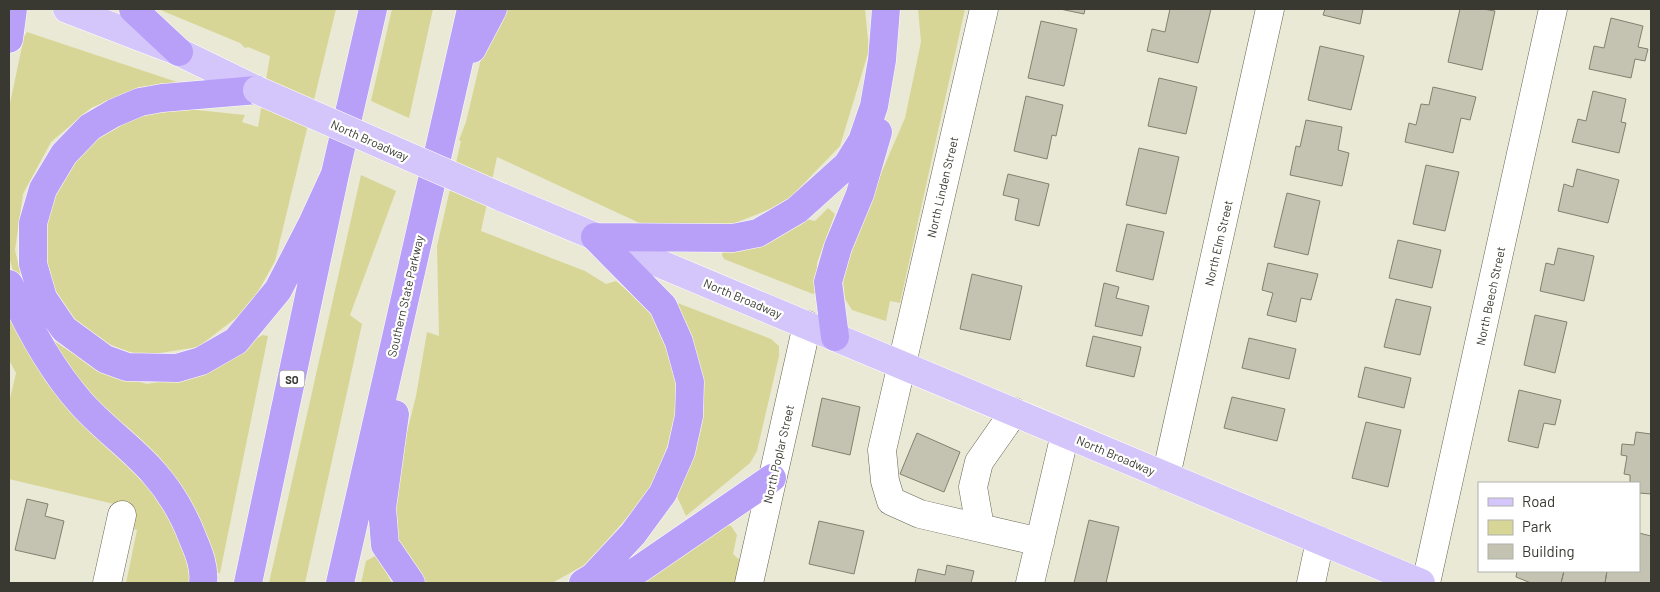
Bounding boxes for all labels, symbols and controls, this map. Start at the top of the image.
street label: North Broadway [329,117,411,164]
street label: North Linden Street [924,135,960,239]
street label: North Elm Street [1201,199,1235,287]
street label: Southern State Parkway [384,233,426,358]
street label: North Beech Street [1473,245,1507,347]
street label: North Broadway [702,275,785,321]
road number: SO [280,370,304,388]
street label: North Poplar Street [760,403,796,505]
street label: North Broadway [1075,432,1158,478]
legend [1478,482,1640,572]
text: Road [1522,492,1555,510]
text: Park [1522,517,1552,535]
text: Building [1522,542,1575,560]

